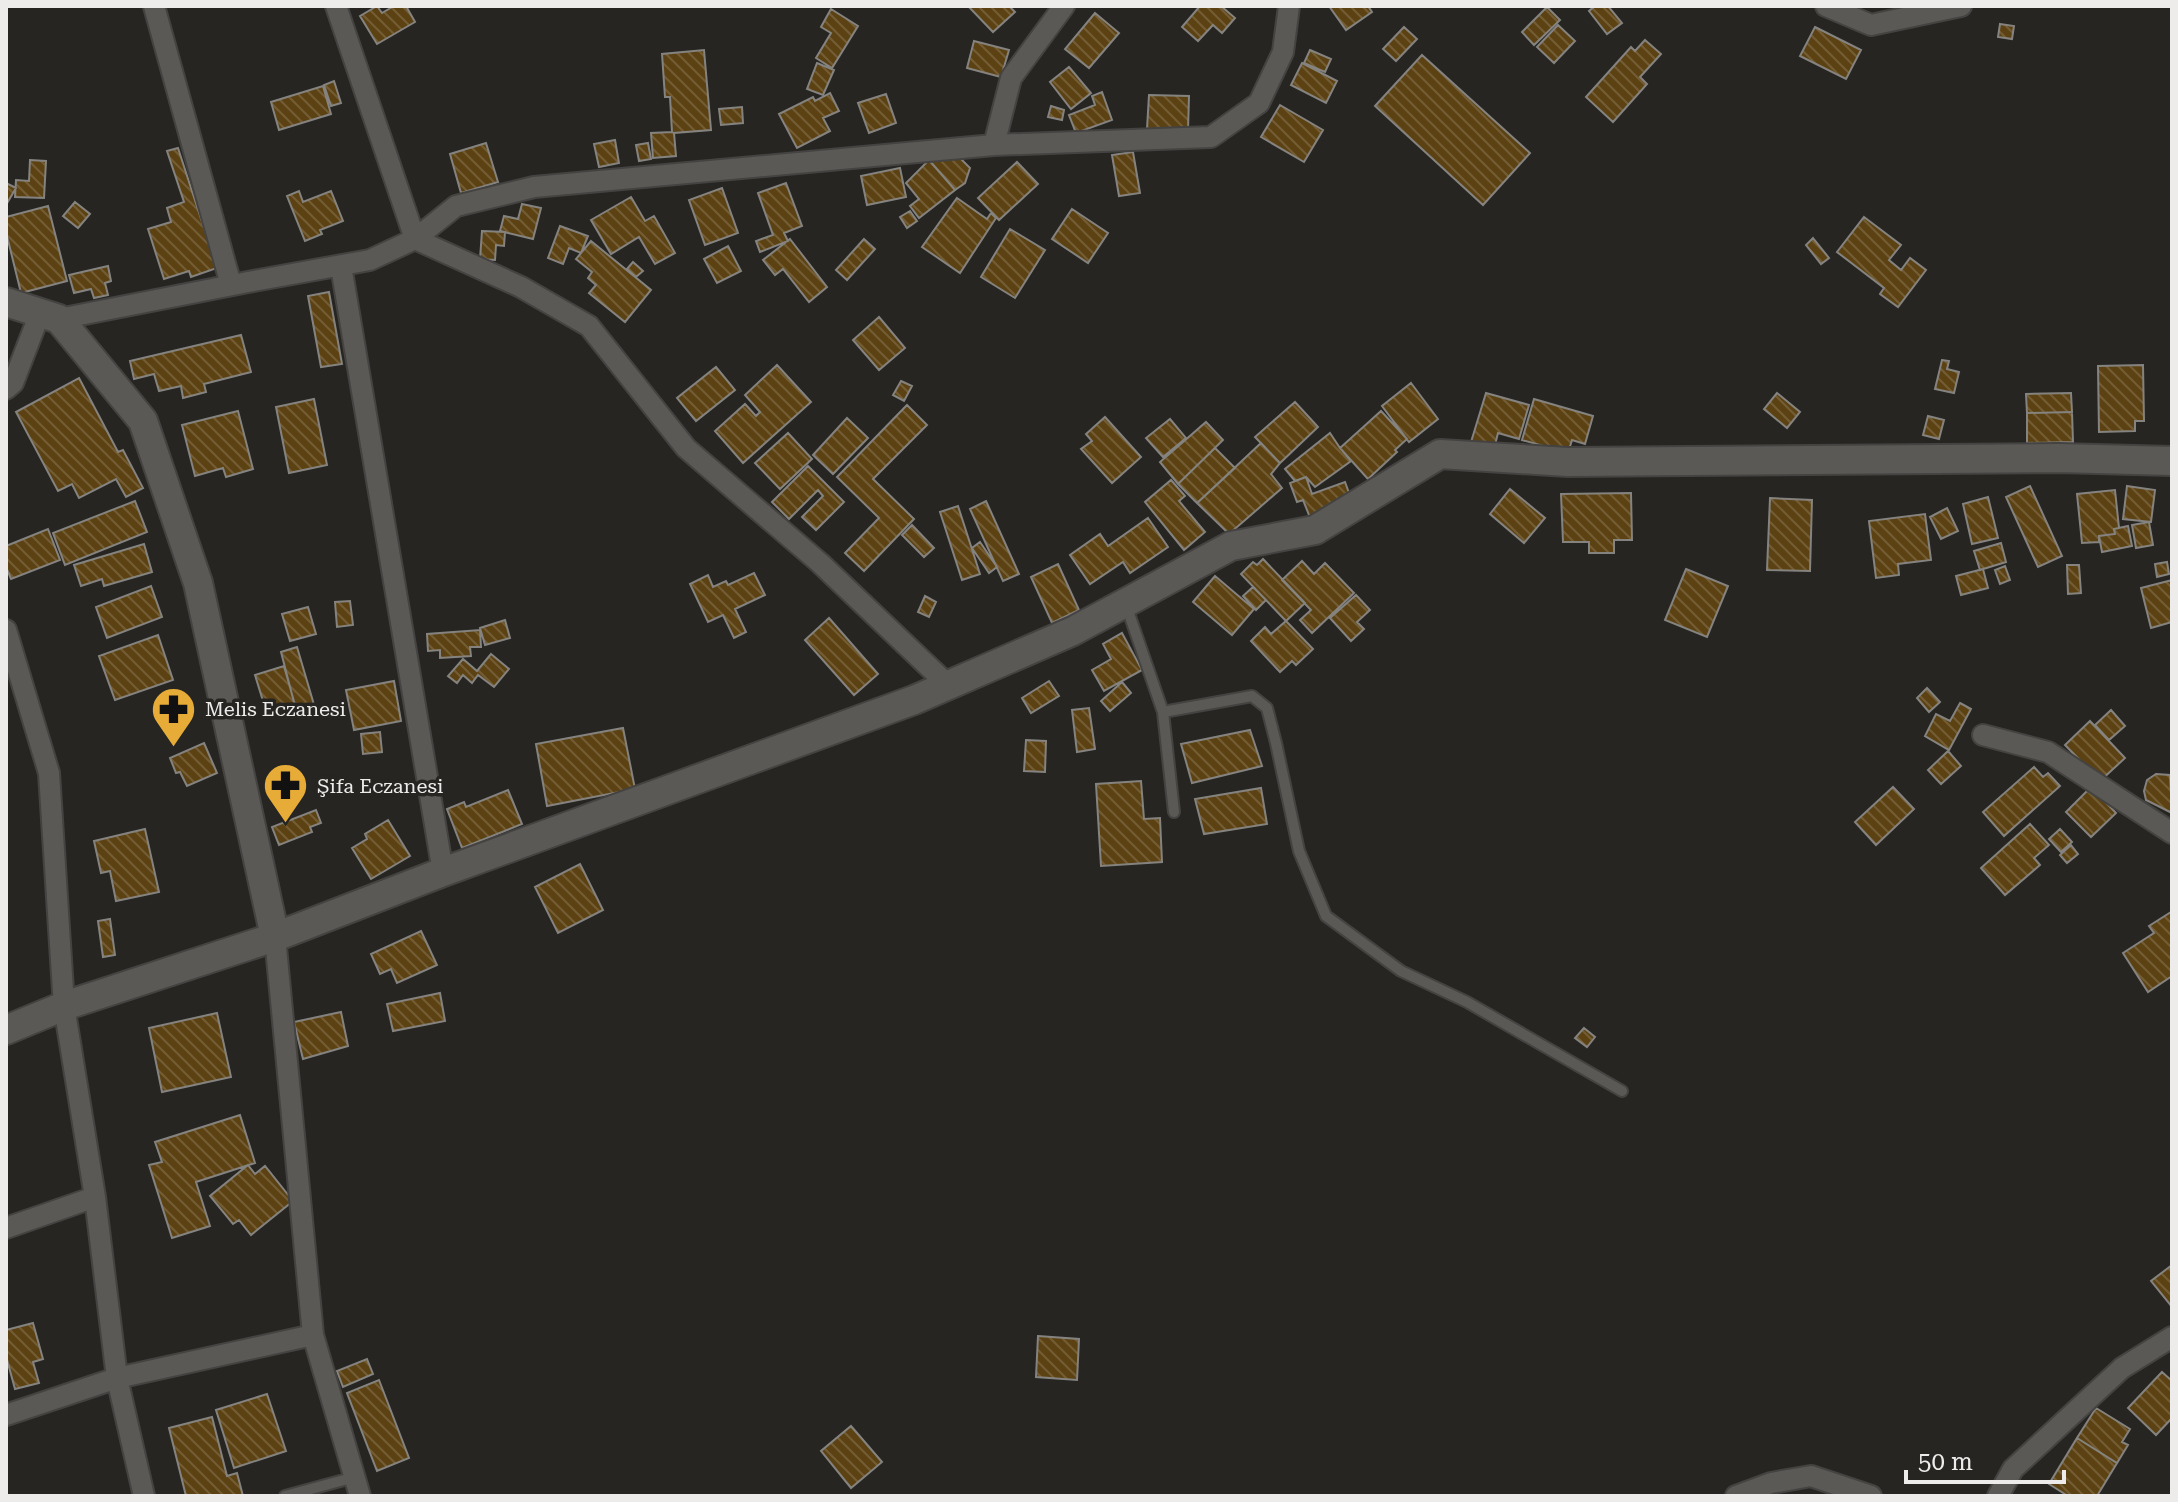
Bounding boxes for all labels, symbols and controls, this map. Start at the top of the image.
pharmacy icon: Melis Eczanesi [150,685,198,748]
place label: Melis Eczanesi [205,697,346,721]
pharmacy icon: Şifa Eczanesi [262,762,310,825]
place label: Şifa Eczanesi [317,774,443,798]
scale bar [1906,1434,2064,1484]
text: 50 m [1918,1448,1973,1476]

